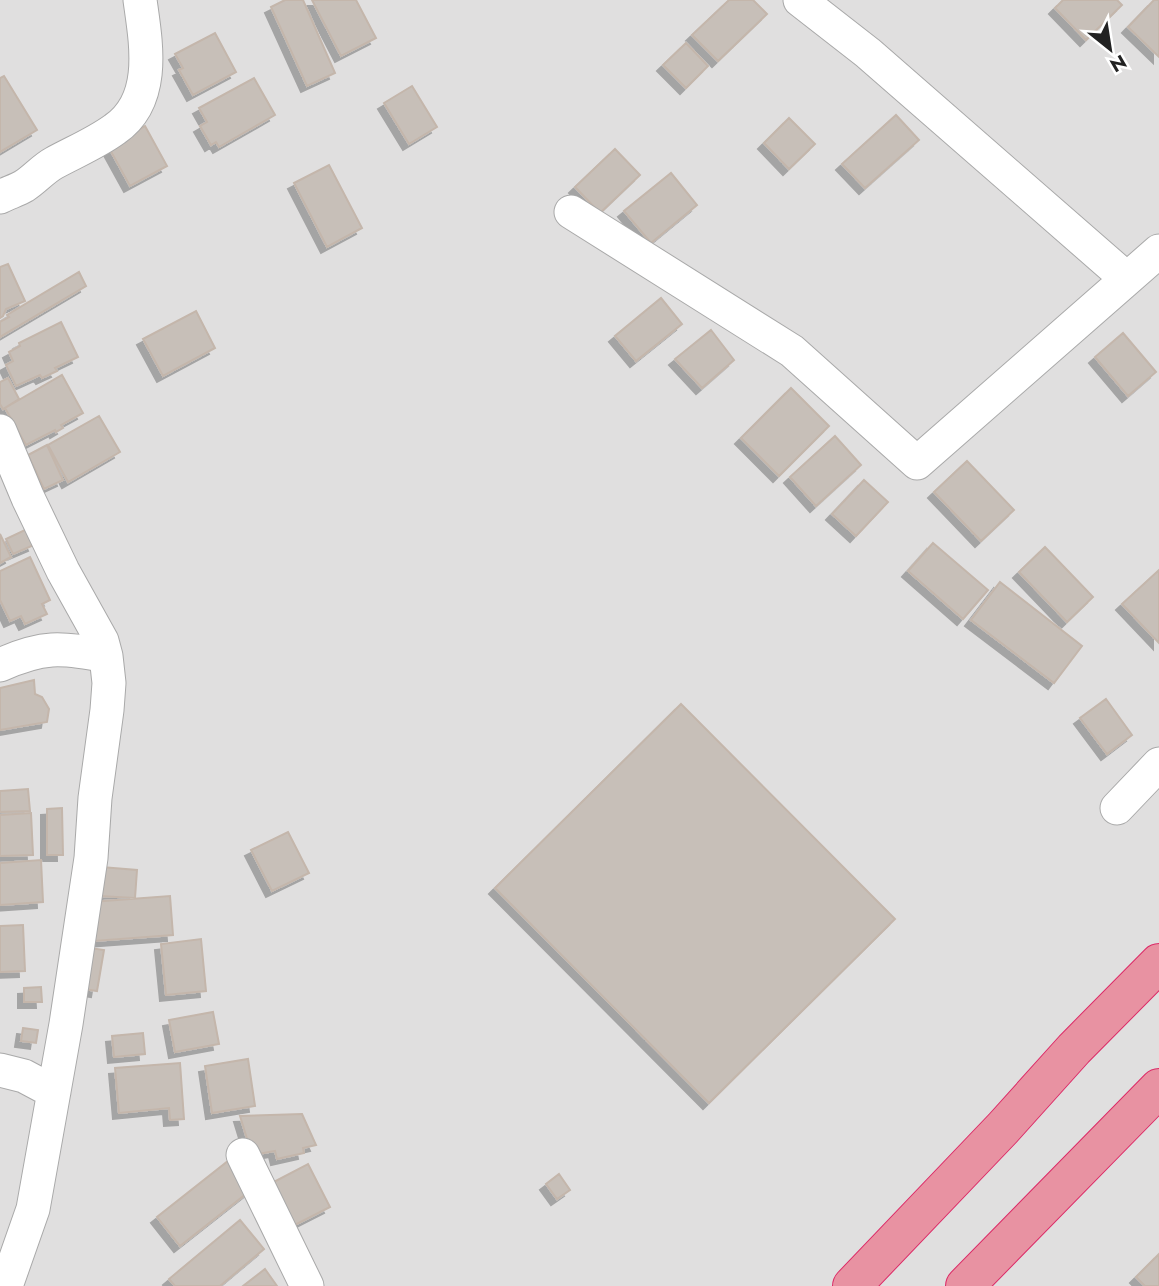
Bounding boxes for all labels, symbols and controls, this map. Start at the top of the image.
north arrow [1075,14,1145,84]
text: N [1105,48,1132,79]

